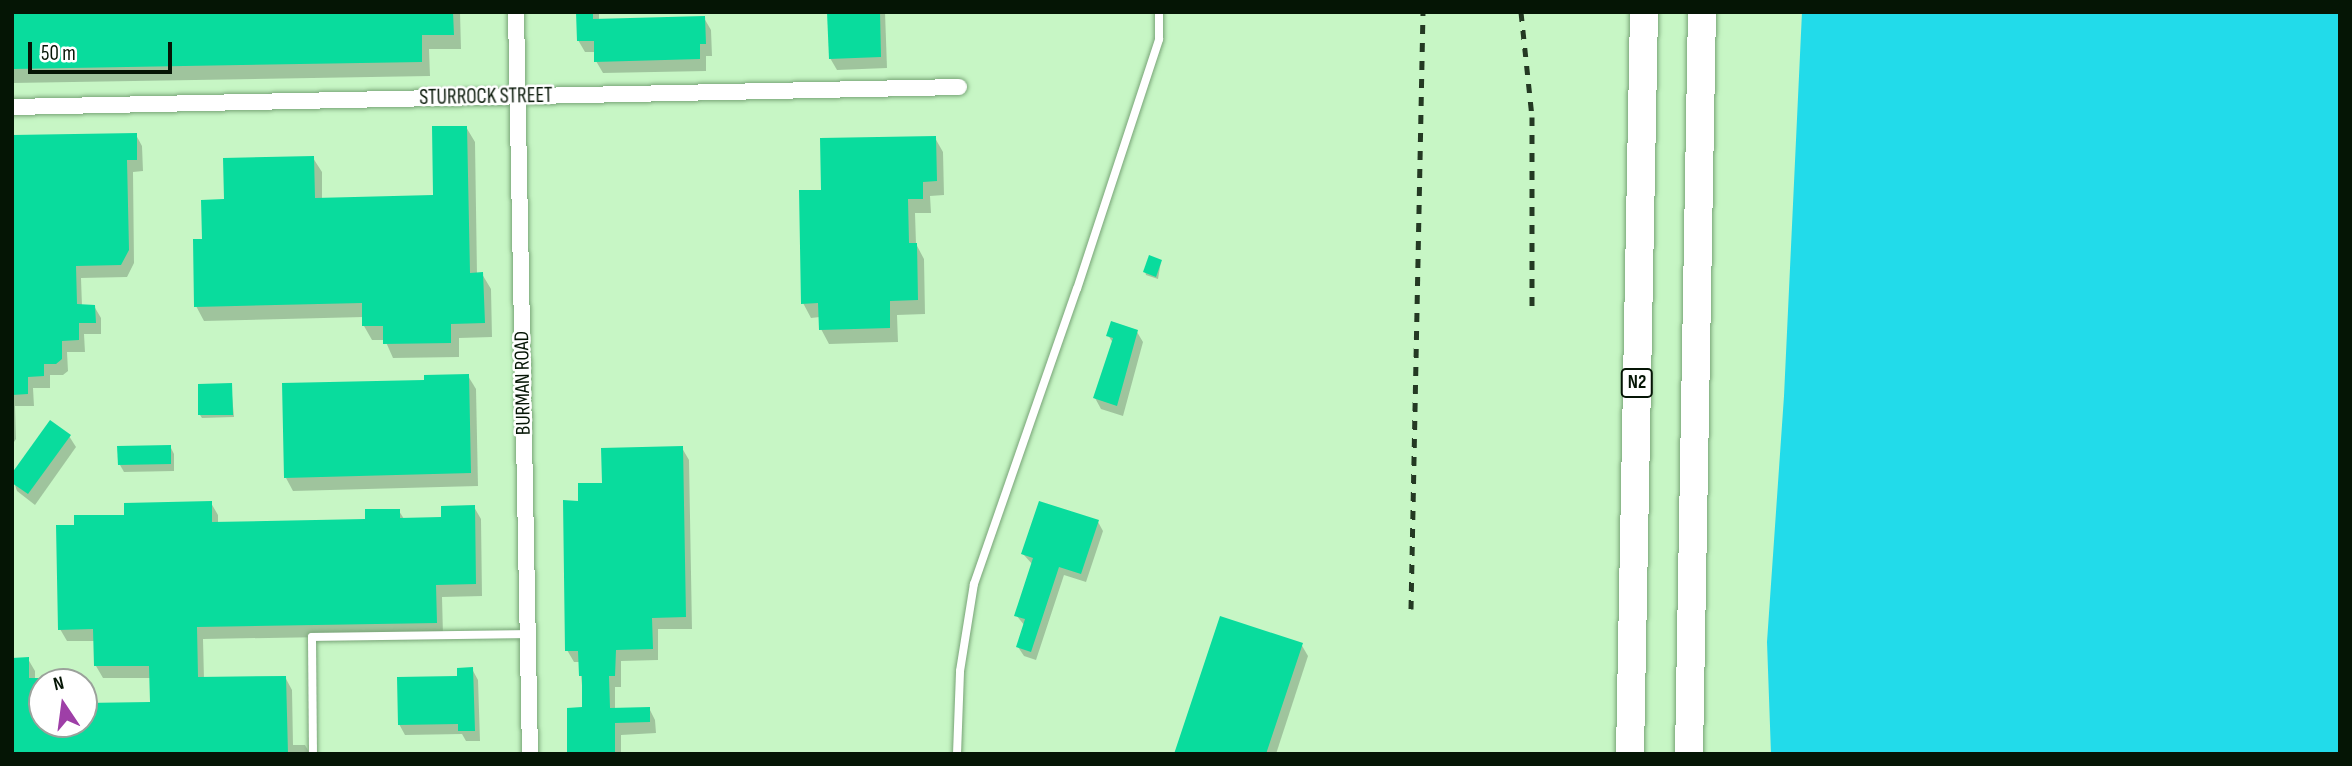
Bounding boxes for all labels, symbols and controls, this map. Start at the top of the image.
scale bar [32,28,175,72]
text: 50 m [41,41,76,66]
street label: STURROCK STREET [419,83,553,111]
street label: BURMAN ROAD [509,331,537,435]
road number: N2 [1620,368,1654,398]
north arrow [28,668,98,738]
text: N [51,672,66,696]

